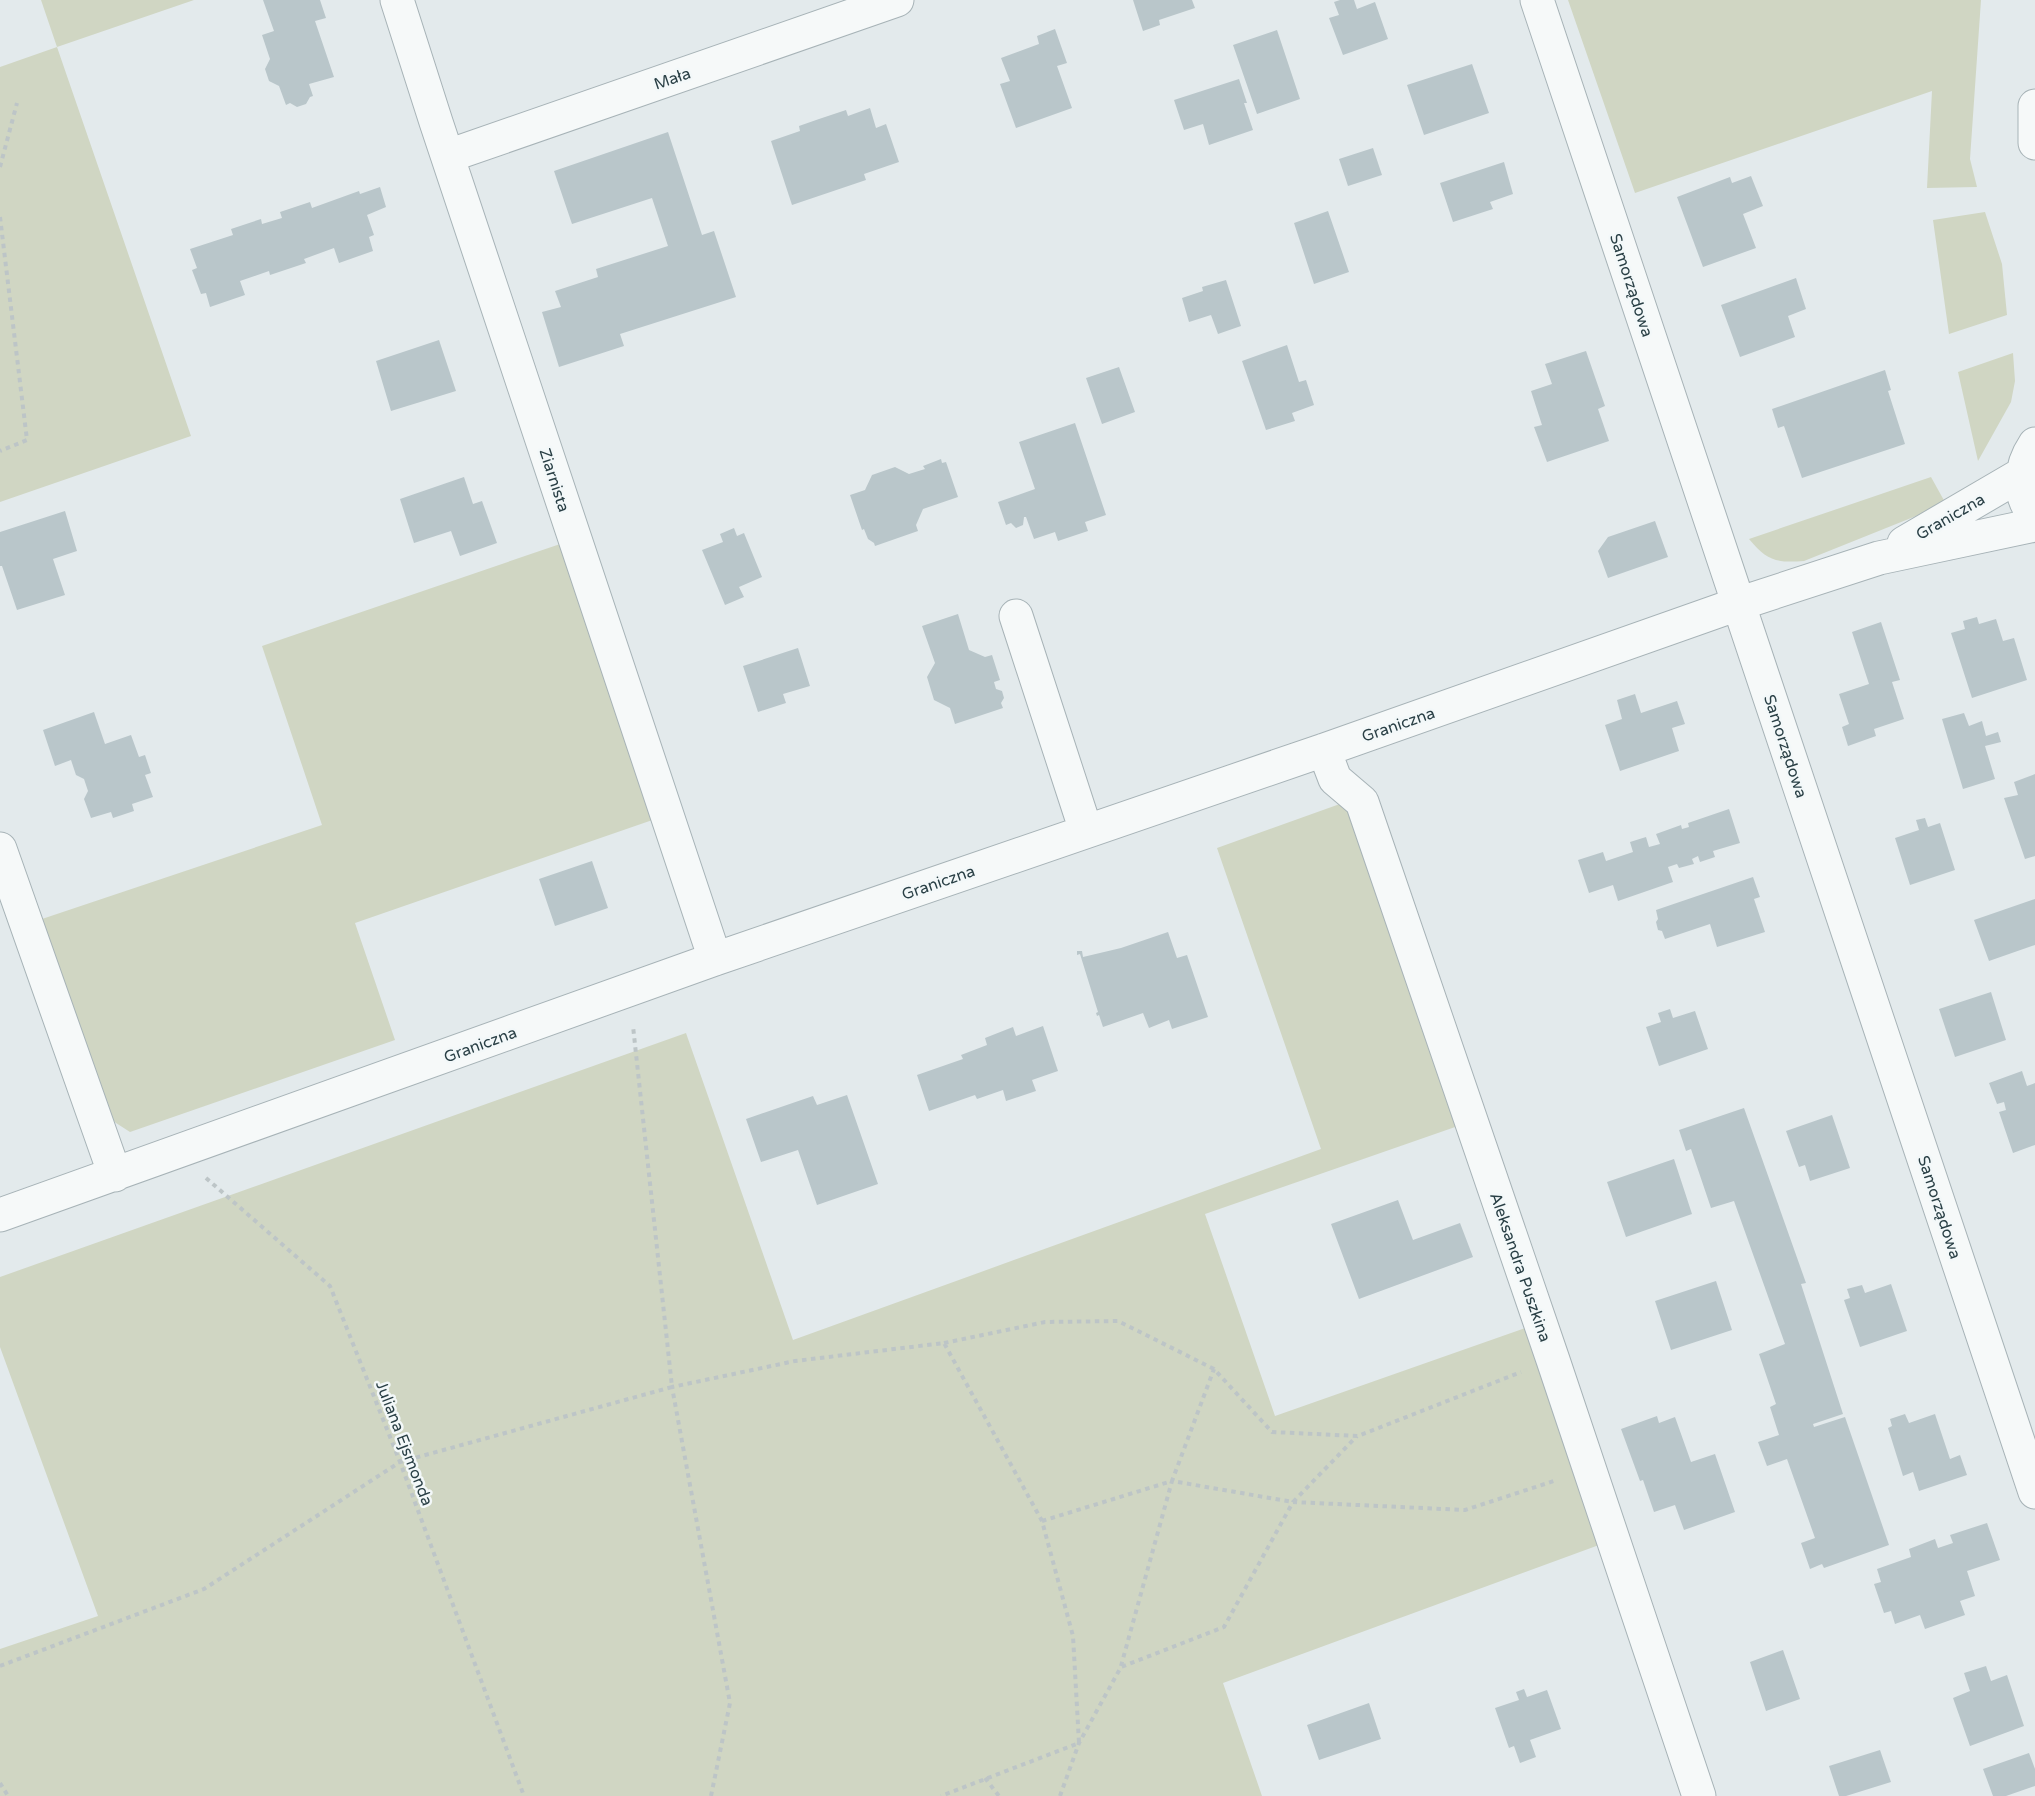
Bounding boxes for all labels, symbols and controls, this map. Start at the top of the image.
street label: Mała [651,63,693,95]
street label: Samorządowa [1605,231,1657,340]
street label: Ziarnista [534,446,574,515]
street label: Graniczna [1913,489,1988,545]
street label: Samorządowa [1759,692,1811,801]
street label: Graniczna [1359,703,1438,747]
street label: Graniczna [899,861,978,905]
street label: Graniczna [441,1023,520,1067]
street label: Samorządowa [1913,1153,1965,1262]
street label: Aleksandra Puszkina [1485,1190,1555,1345]
street label: Juliana Ejsmonda [371,1378,437,1509]

